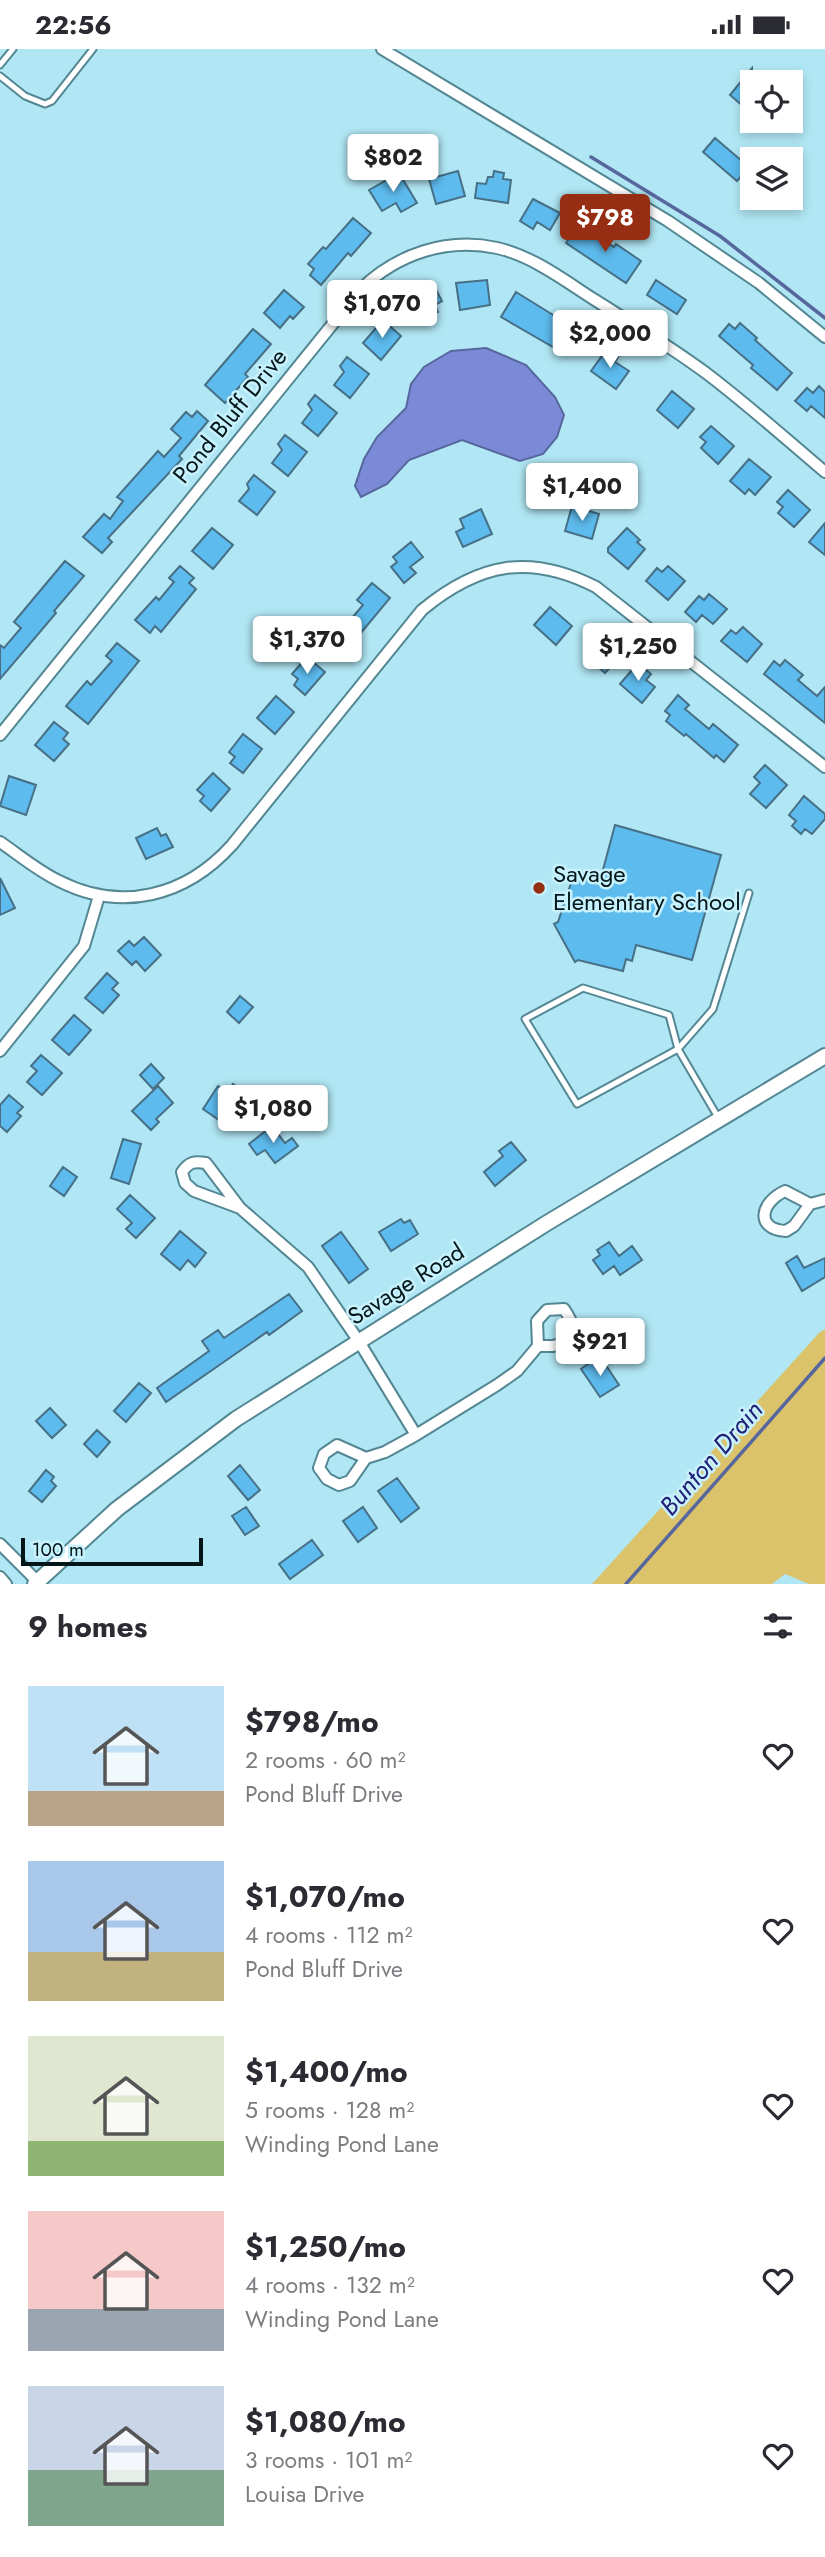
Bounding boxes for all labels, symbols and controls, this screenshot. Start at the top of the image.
text: 22:56 [35,6,112,44]
map controls [740,70,803,210]
button: locate [740,70,803,133]
pin: $802 [352,135,434,194]
text: $802 [363,140,423,174]
button: layers [740,147,803,210]
pin: $798 [564,195,646,254]
text: $798 [576,200,634,234]
pin: $1,070 [325,281,439,340]
text: $1,070 [343,286,421,320]
pin: $2,000 [553,311,667,370]
text: $2,000 [569,316,651,350]
street label: Pond Bluff Drive [164,341,295,491]
pin: $1,400 [525,463,639,523]
text: $1,400 [542,469,622,503]
pin: $1,370 [250,617,364,676]
text: $1,370 [269,622,345,656]
pin: $1,250 [581,623,695,683]
text: $1,250 [599,629,677,663]
place label: Savage Elementary School [553,856,741,919]
marker: Savage Elementary School [531,880,547,896]
pin: $1,080 [216,1085,330,1145]
text: $1,080 [234,1091,312,1125]
street label: Savage Road [341,1234,471,1333]
pin: $921 [559,1319,641,1378]
text: $921 [572,1324,628,1358]
water label: Bunton Drain [650,1392,772,1524]
scale bar [21,1535,203,1567]
text: 100 m [32,1536,84,1563]
text: 9 homes [28,1605,147,1648]
icon: filters [759,1607,797,1645]
text: $798/mo [245,1700,379,1743]
icon: home [84,1714,168,1798]
icon: heart [759,1737,797,1775]
text: 2 rooms · 60 m² [245,1743,405,1777]
text: Pond Bluff Drive [245,1777,403,1811]
text: $1,070/mo [245,1875,405,1918]
icon: home [84,1889,168,1973]
icon: heart [759,1912,797,1950]
text: 4 rooms · 112 m² [245,1918,412,1952]
text: Pond Bluff Drive [245,1952,403,1986]
text: $1,400/mo [245,2050,408,2093]
icon: home [84,2064,168,2148]
icon: heart [759,2087,797,2125]
text: 5 rooms · 128 m² [245,2093,414,2127]
text: Winding Pond Lane [245,2127,439,2161]
text: $1,250/mo [245,2225,406,2268]
icon: home [84,2239,168,2323]
icon: heart [759,2262,797,2300]
text: 4 rooms · 132 m² [245,2268,415,2302]
text: Winding Pond Lane [245,2302,439,2336]
text: $1,080/mo [245,2400,406,2443]
icon: home [84,2414,168,2498]
icon: heart [759,2437,797,2475]
text: 3 rooms · 101 m² [245,2443,412,2477]
text: Louisa Drive [245,2477,364,2511]

